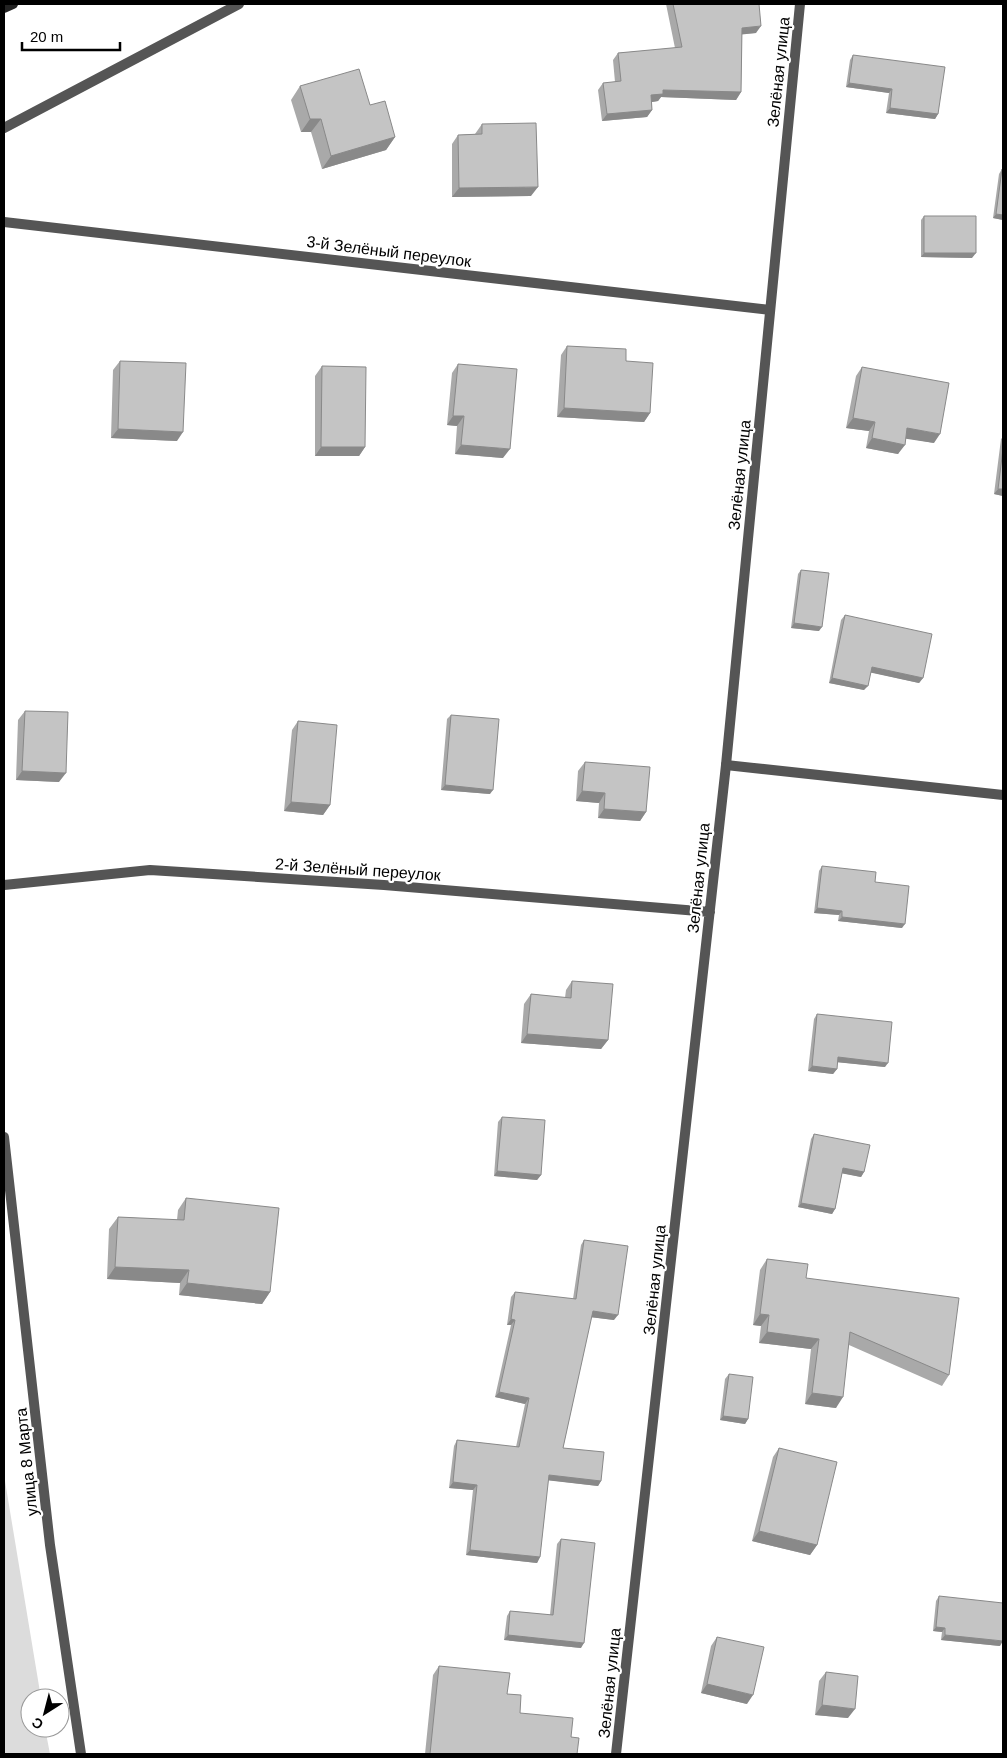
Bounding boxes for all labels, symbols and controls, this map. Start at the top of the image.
street label: Зелёная улица [764,16,793,128]
scale bar [22,20,120,52]
text: 20 m [30,28,63,45]
street label: 3-й Зелёный переулок [306,233,473,270]
street label: Зелёная улица [725,419,754,531]
street label: Зелёная улица [684,822,713,934]
street label: 2-й Зелёный переулок [275,855,442,884]
street label: Зелёная улица [640,1224,669,1336]
street label: улица 8 Марта [12,1407,41,1517]
street label: Зелёная улица [595,1627,624,1739]
north arrow [20,1688,70,1738]
text: С [29,1714,46,1733]

